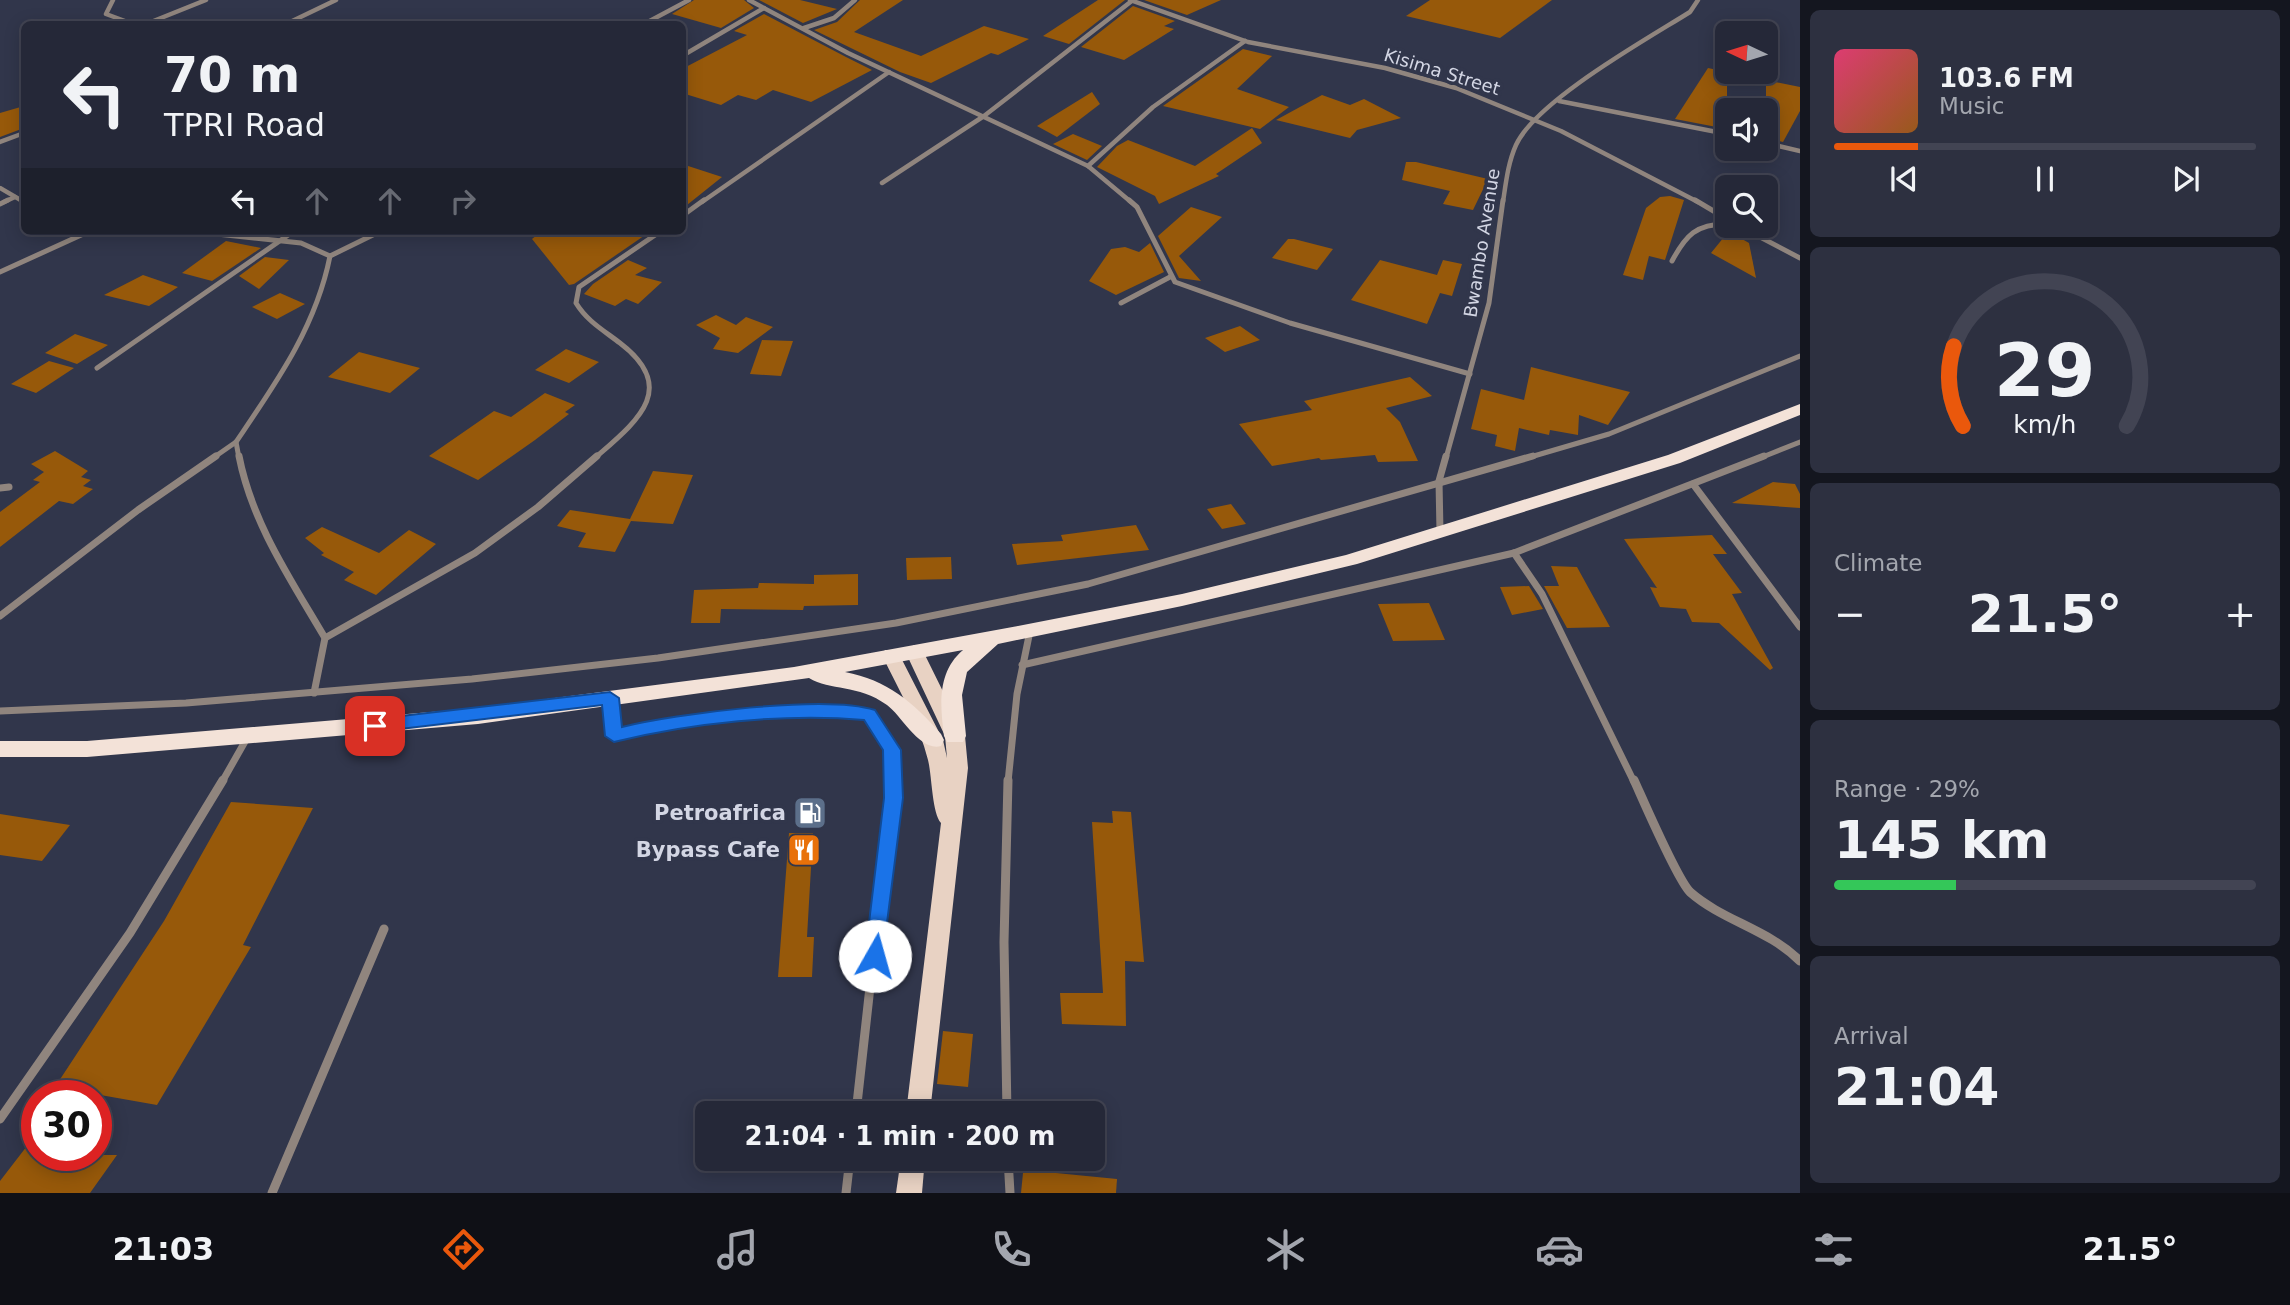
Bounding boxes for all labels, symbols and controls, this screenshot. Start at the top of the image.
north arrow [1715,21,1778,84]
map controls [1715,21,1778,238]
street label: Kisima Street [1382,44,1503,99]
text: 70 m [164,47,300,104]
icon: left [49,49,140,140]
text: 103.6 FM [1939,63,2074,93]
text: Music [1939,93,2004,119]
button: sound [1715,98,1778,161]
text: TPRI Road [164,106,325,144]
icon: previous [1885,160,1923,198]
icon: pause [2026,160,2064,198]
icon: next [2167,160,2205,198]
street label: Bwambo Avenue [1459,167,1504,319]
button: search [1715,175,1778,238]
icon: left [225,182,263,220]
icon: ahead [298,182,336,220]
icon: ahead [371,182,409,220]
icon: right [444,182,482,220]
text: 29 [1994,328,2096,413]
text: km/h [2013,410,2077,439]
text: Climate [1834,550,1923,576]
text: 21.5° [1968,584,2122,644]
text: − [1834,592,1866,636]
text: + [2224,592,2256,636]
pin [345,696,405,756]
icon: arrive [356,707,394,745]
text: Range · 29% [1834,776,1980,802]
fuel station icon: Petroafrica [791,794,829,832]
place label: Petroafrica [654,801,786,825]
text: 145 km [1834,810,2049,870]
restaurant icon: Bypass Cafe [785,831,823,869]
place label: Bypass Cafe [636,838,780,862]
position arrow [838,919,912,993]
text: Arrival [1834,1023,1909,1049]
text: 21:04 [1834,1057,2000,1117]
speed limit sign: 30 [21,1080,112,1171]
text: 21:04 · 1 min · 200 m [745,1121,1055,1151]
icon: directions [439,1225,488,1274]
icon: music [713,1225,762,1274]
icon: phone [987,1225,1036,1274]
icon: climate [1261,1225,1310,1274]
icon: car [1535,1225,1584,1274]
icon: filters [1809,1225,1858,1274]
text: 21:03 [112,1230,214,1268]
text: 21.5° [2083,1230,2177,1268]

